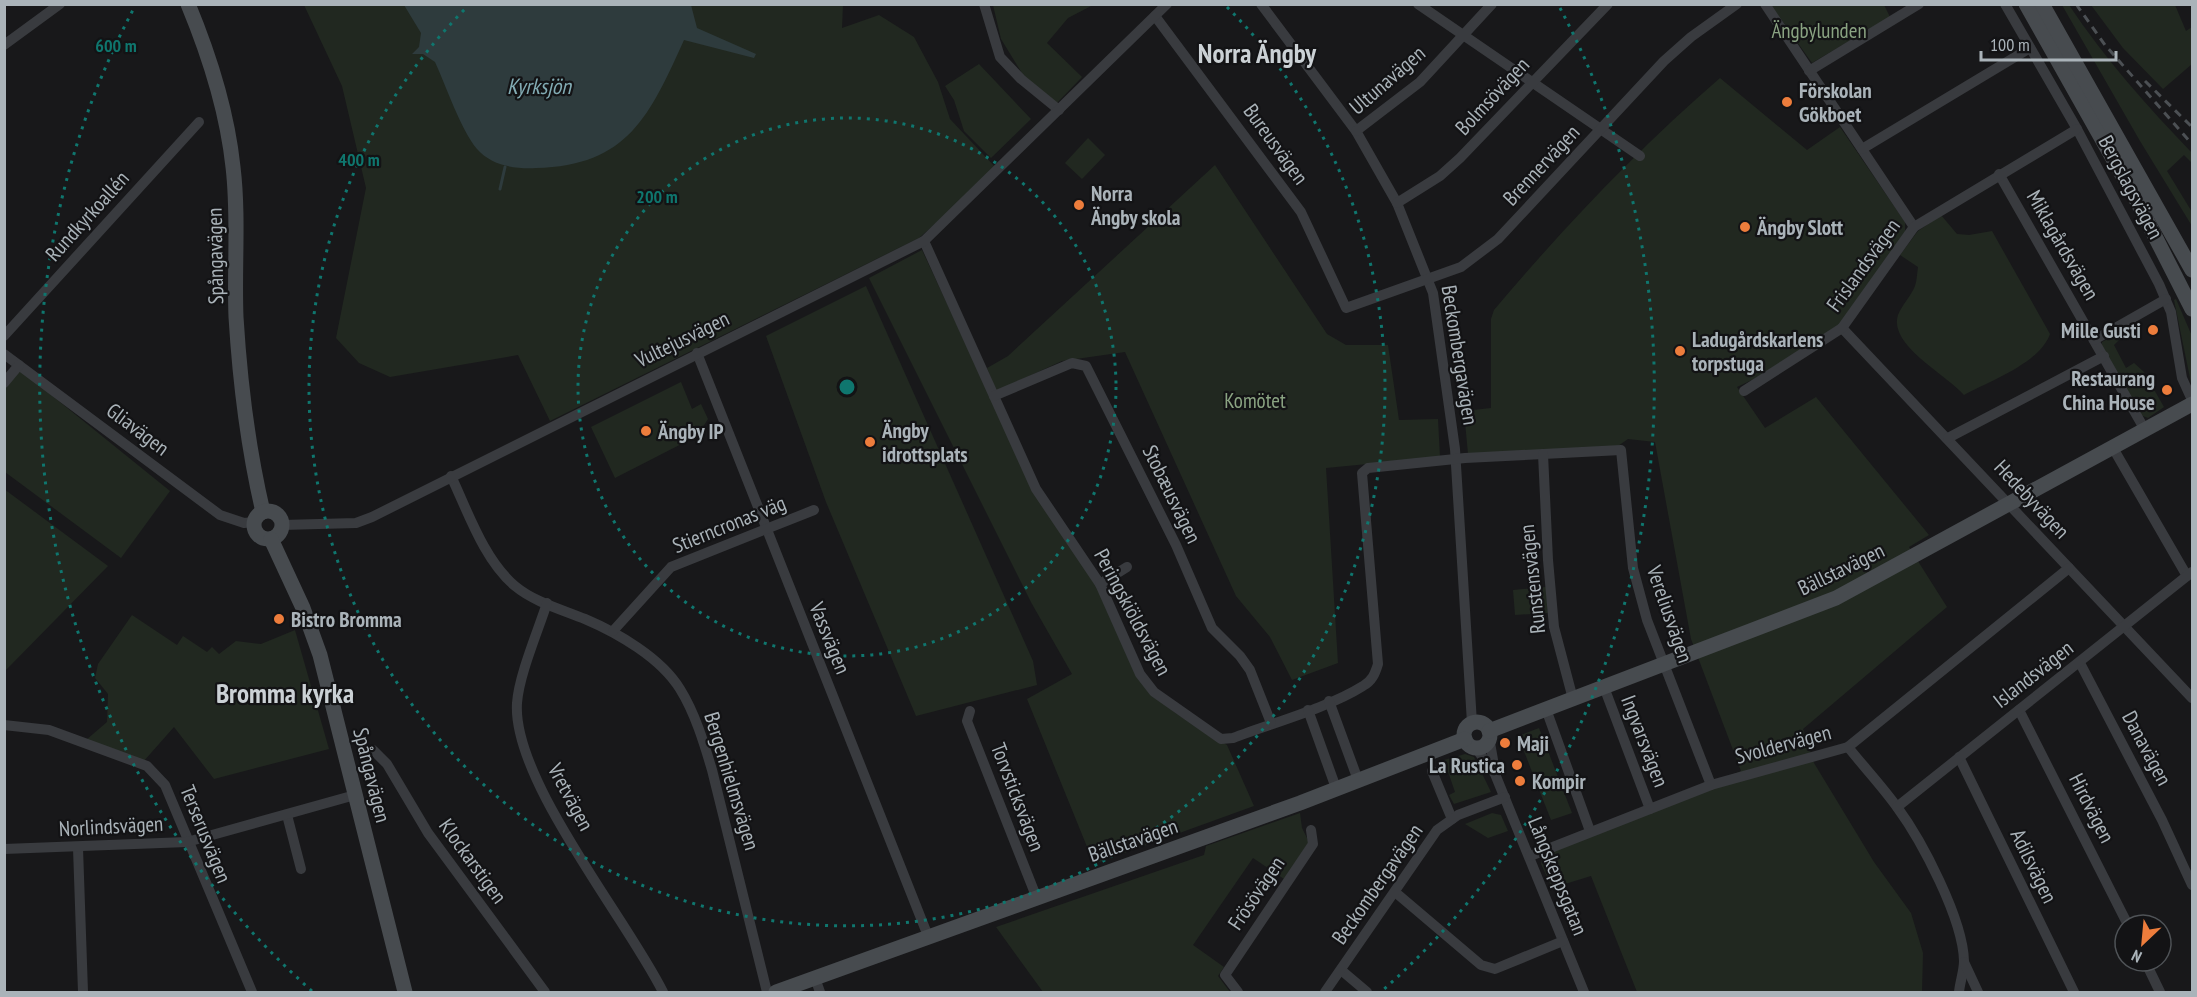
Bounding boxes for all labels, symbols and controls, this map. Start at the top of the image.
park label: Ängbylunden [1771,17,1867,44]
scale bar [1981,24,2116,62]
text: 100 m [1990,33,2030,56]
text: 600 m [95,34,137,57]
district label: Norra Ängby [1198,36,1317,70]
street label: Ultunavägen [1343,40,1431,120]
street label: Bolmsövägen [1449,51,1535,141]
water label: Kyrksjön [507,72,572,100]
place label: Förskolan Gökboet [1799,77,1872,128]
marker: Förskolan Gökboet [1780,95,1794,109]
street label: Bureusvägen [1238,98,1314,190]
street label: Brennervägen [1497,119,1585,211]
street label: Bergslagsvägen [2092,131,2170,243]
text: 400 m [338,148,380,171]
street label: Rundkyrkoallén [39,165,135,267]
place label: Norra Ängby skola [1090,180,1181,231]
text: 200 m [636,185,678,208]
street label: Miklagårdsvägen [2021,185,2105,305]
marker: Norra Ängby skola [1072,198,1086,212]
street label: Spångavägen [201,207,229,305]
street label: Frislandsvägen [1820,213,1906,317]
place label: Ängby Slott [1756,214,1843,241]
marker: Ängby Slott [1738,220,1752,234]
street label: Beckombergavägen [1436,283,1484,427]
street label: Vultejusvägen [630,305,733,374]
place label: Mille Gusti [2061,317,2141,344]
marker: Mille Gusti [2146,323,2160,337]
place label: Ladugårdskarlens torpstuga [1692,326,1823,377]
marker: Ladugårdskarlens torpstuga [1673,344,1687,358]
place label: Restaurang China House [2063,365,2155,416]
centre of rings [837,377,857,397]
marker: Restaurang China House [2160,383,2174,397]
park label: Komötet [1224,387,1286,414]
street label: Gliavägen [101,397,175,461]
place label: Ängby idrottsplats [881,417,968,468]
place label: Ängby IP [657,418,723,445]
marker: Ängby IP [639,424,653,438]
marker: Ängby idrottsplats [863,435,877,449]
street label: Stobæusvägen [1137,440,1207,548]
street label: Hedebyvägen [1989,454,2075,544]
street label: Stierncronas väg [668,489,790,559]
street label: Runstensvägen [1513,523,1551,635]
street label: Bällstavägen [1793,537,1889,601]
street label: Peringskiöldsvägen [1088,544,1178,680]
street label: Vereliusvägen [1640,561,1699,666]
street label: Vassvägen [803,597,857,678]
place label: Bistro Bromma [291,606,402,633]
marker: Bistro Bromma [272,612,286,626]
street label: Islandsvägen [1988,634,2078,714]
district label: Bromma kyrka [216,676,354,710]
street label: Ingvarsvägen [1615,691,1675,791]
street label: Danavägen [2116,706,2178,790]
street label: Bergenhielmsvägen [698,709,766,853]
street label: Svoldervägen [1732,718,1834,770]
street label: Spångavägen [347,725,397,825]
place label: Maji [1517,730,1549,757]
marker: Maji [1498,736,1512,750]
street label: Torvsticksvägen [985,739,1051,855]
place label: La Rustica [1429,752,1505,779]
street label: Vretvägen [542,758,600,835]
marker: La Rustica [1510,758,1524,772]
place label: Kompir [1532,768,1586,795]
street label: Hirdvägen [2063,769,2121,847]
marker: Kompir [1513,774,1527,788]
street label: Terserusvägen [174,781,238,887]
street label: Norlindsvägen [58,810,164,842]
street label: Bällstavägen [1085,812,1181,868]
street label: Klockarstigen [433,813,513,909]
street label: Långskeppsgatan [1522,813,1594,939]
street label: Beckombergavägen [1325,818,1429,950]
street label: Adilsvägen [2005,825,2063,907]
street label: Frösövägen [1222,851,1290,935]
north arrow [2113,913,2173,973]
text: N [2128,946,2145,967]

